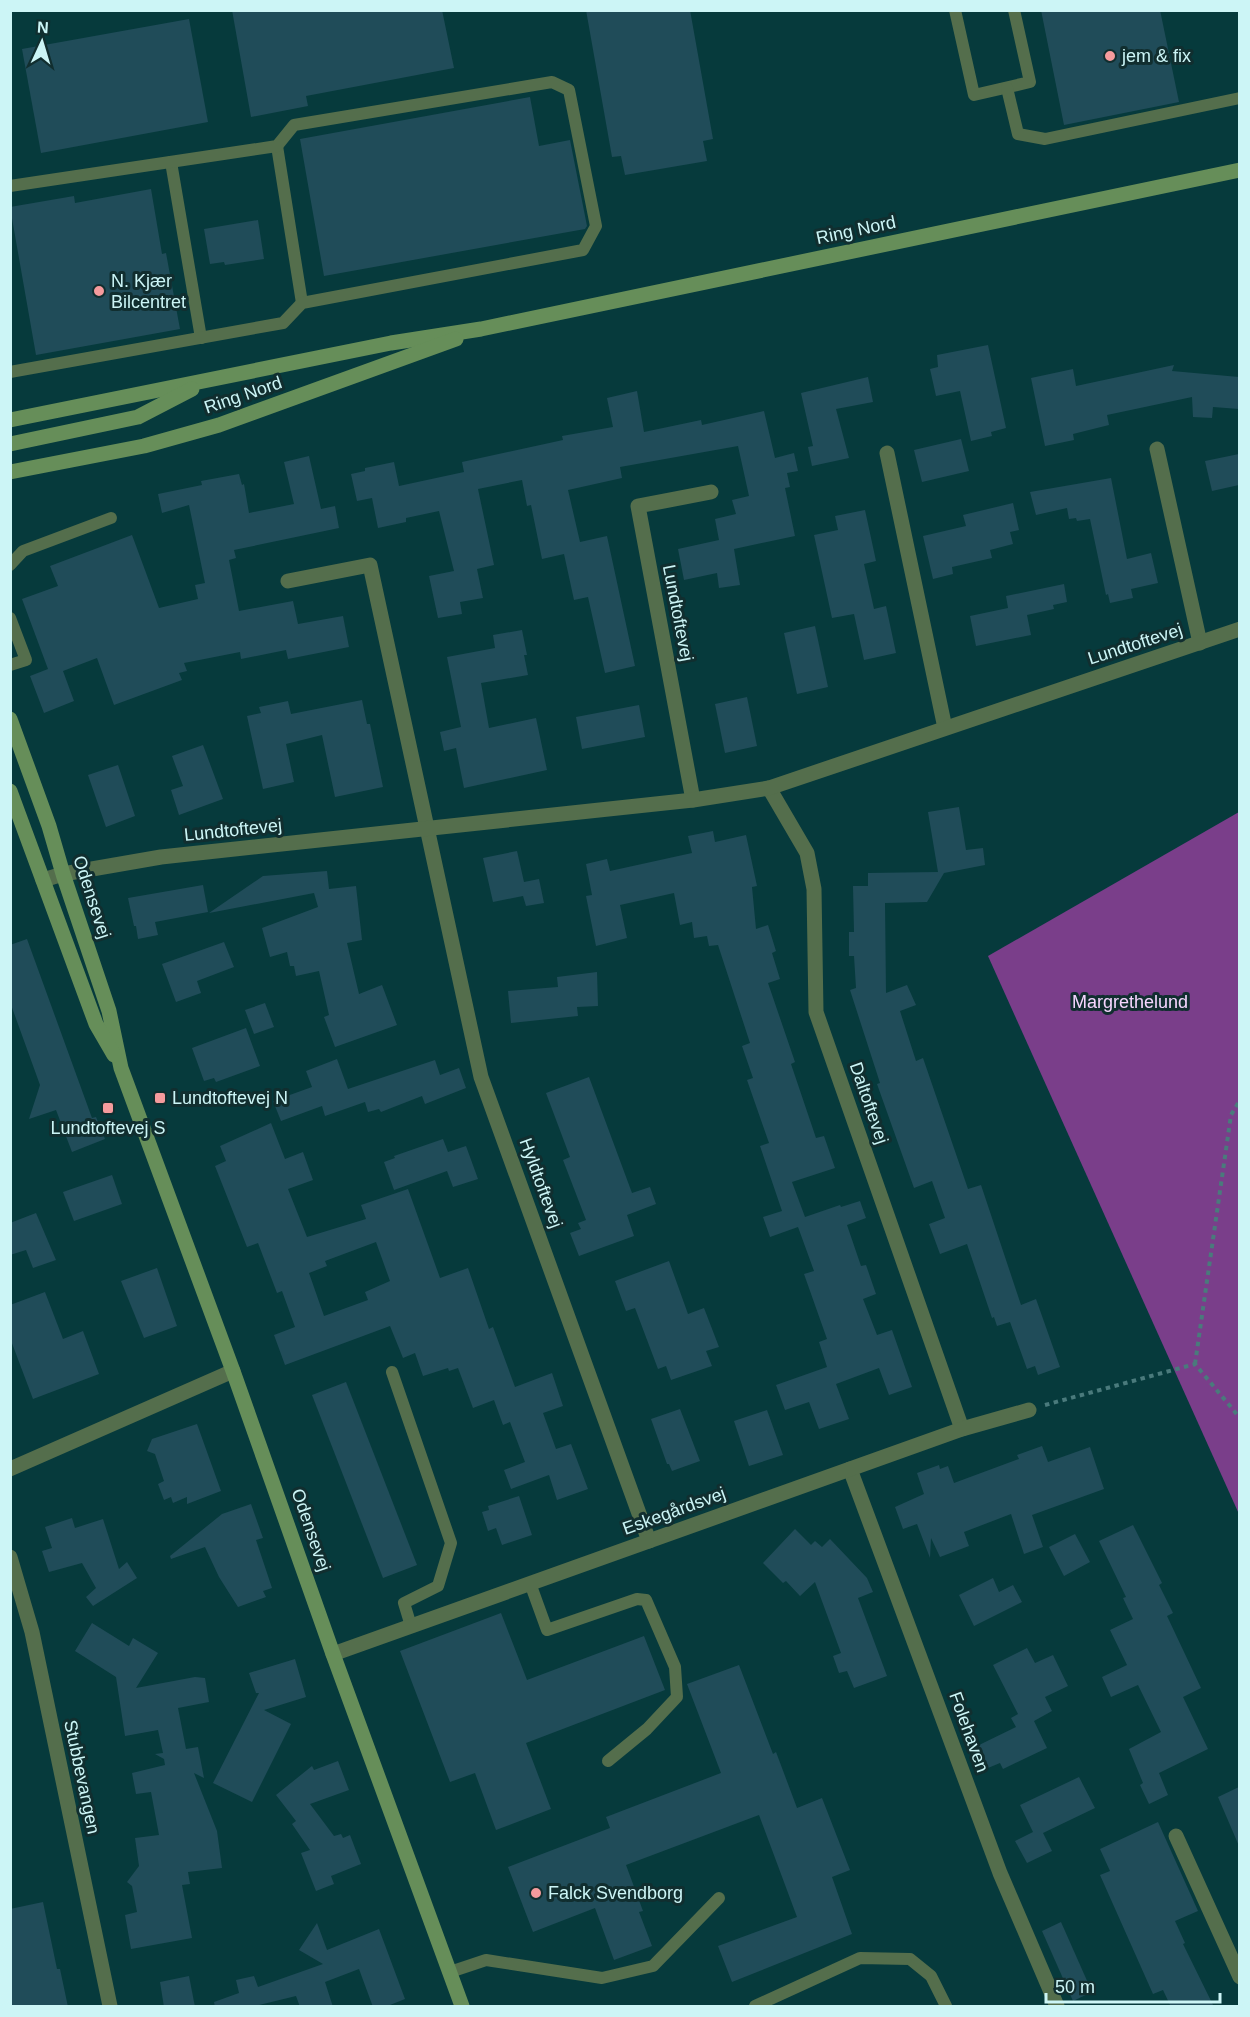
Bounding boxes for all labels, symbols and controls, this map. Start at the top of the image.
north arrow [12,12,72,72]
text: N [37,19,49,36]
place label: jem & fix [1121,46,1191,66]
marker: jem & fix [1103,49,1117,63]
street label: Ring Nord [814,212,898,248]
place label: N. Kjær Bilcentret [111,271,186,312]
marker: N. Kjær Bilcentret [92,284,106,298]
street label: Ring Nord [201,372,285,418]
street label: Lundtoftevej [659,563,697,663]
street label: Lundtoftevej [1085,619,1185,669]
street label: Lundtoftevej [183,815,283,845]
street label: Odensevej [69,853,115,941]
park label: Margrethelund [1072,992,1188,1012]
street label: Daltoftevej [846,1060,892,1146]
place label: Lundtoftevej N [172,1088,288,1108]
marker: Lundtoftevej N [153,1091,167,1105]
marker: Lundtoftevej S [101,1101,115,1115]
place label: Lundtoftevej S [50,1118,166,1138]
street label: Hyldtoftevej [516,1135,566,1231]
street label: Eskegårdsvej [620,1483,728,1539]
street label: Odensevej [288,1486,334,1574]
street label: Folehaven [945,1689,993,1775]
street label: Stubbevangen [60,1718,104,1836]
place label: Falck Svendborg [548,1883,683,1903]
marker: Falck Svendborg [529,1886,543,1900]
scale bar [1046,1966,1220,2004]
text: 50 m [1055,1977,1095,1997]

